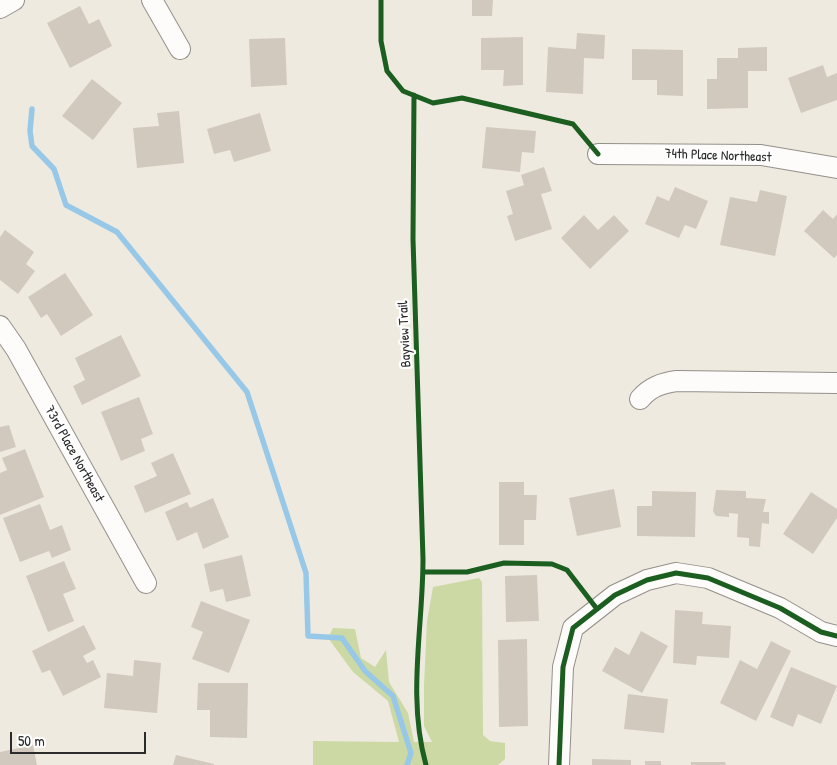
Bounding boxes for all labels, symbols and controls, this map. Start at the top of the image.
street label: 74th Place Northeast [664,146,772,166]
street label: Bayview Trail [395,300,415,368]
street label: 73rd Place Northeast [41,403,107,505]
scale bar [12,722,149,754]
text: 50 m [18,730,45,751]

